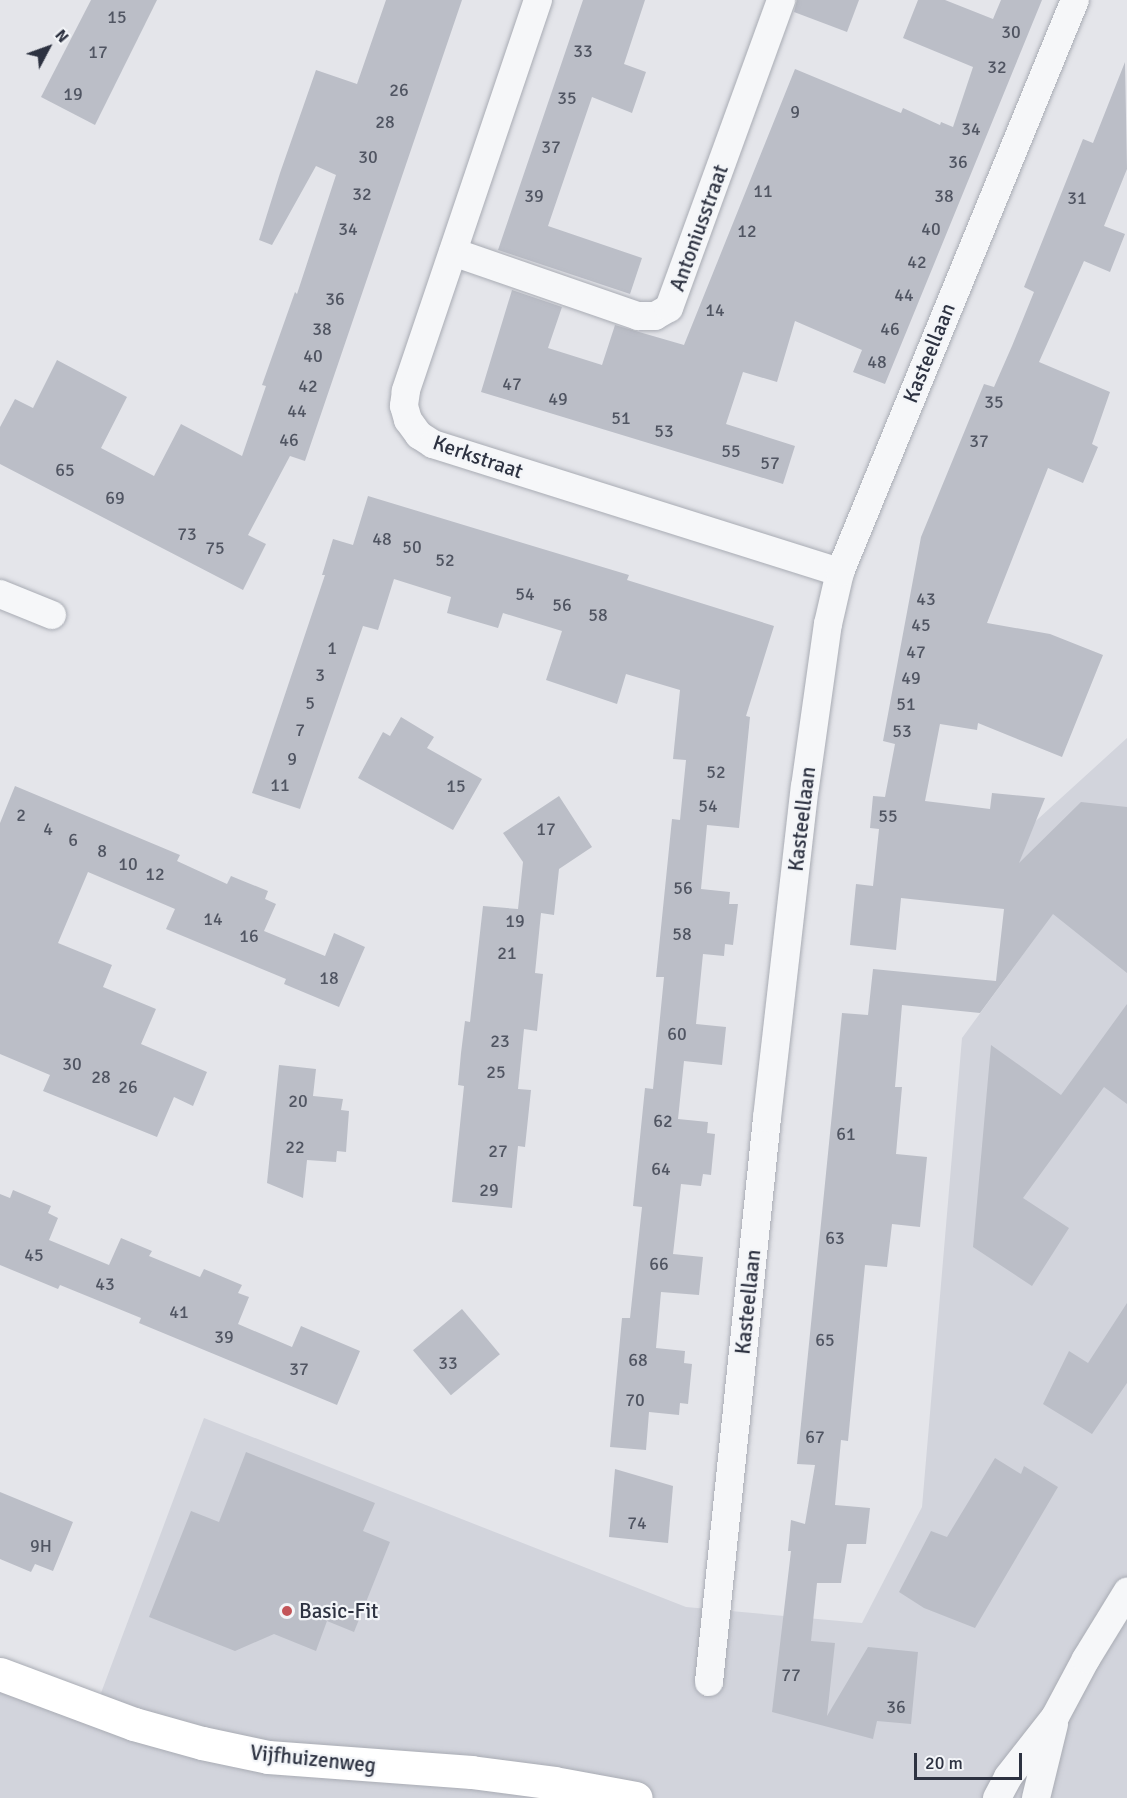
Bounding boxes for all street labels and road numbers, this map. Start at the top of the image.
street label: Antoniusstraat [664,161,734,295]
street label: Kasteellaan [898,299,960,407]
street label: Kerkstraat [430,430,526,484]
street label: Kasteellaan [783,765,821,873]
street label: Kasteellaan [730,1248,766,1356]
street label: Vijfhuizenweg [249,1740,377,1778]

